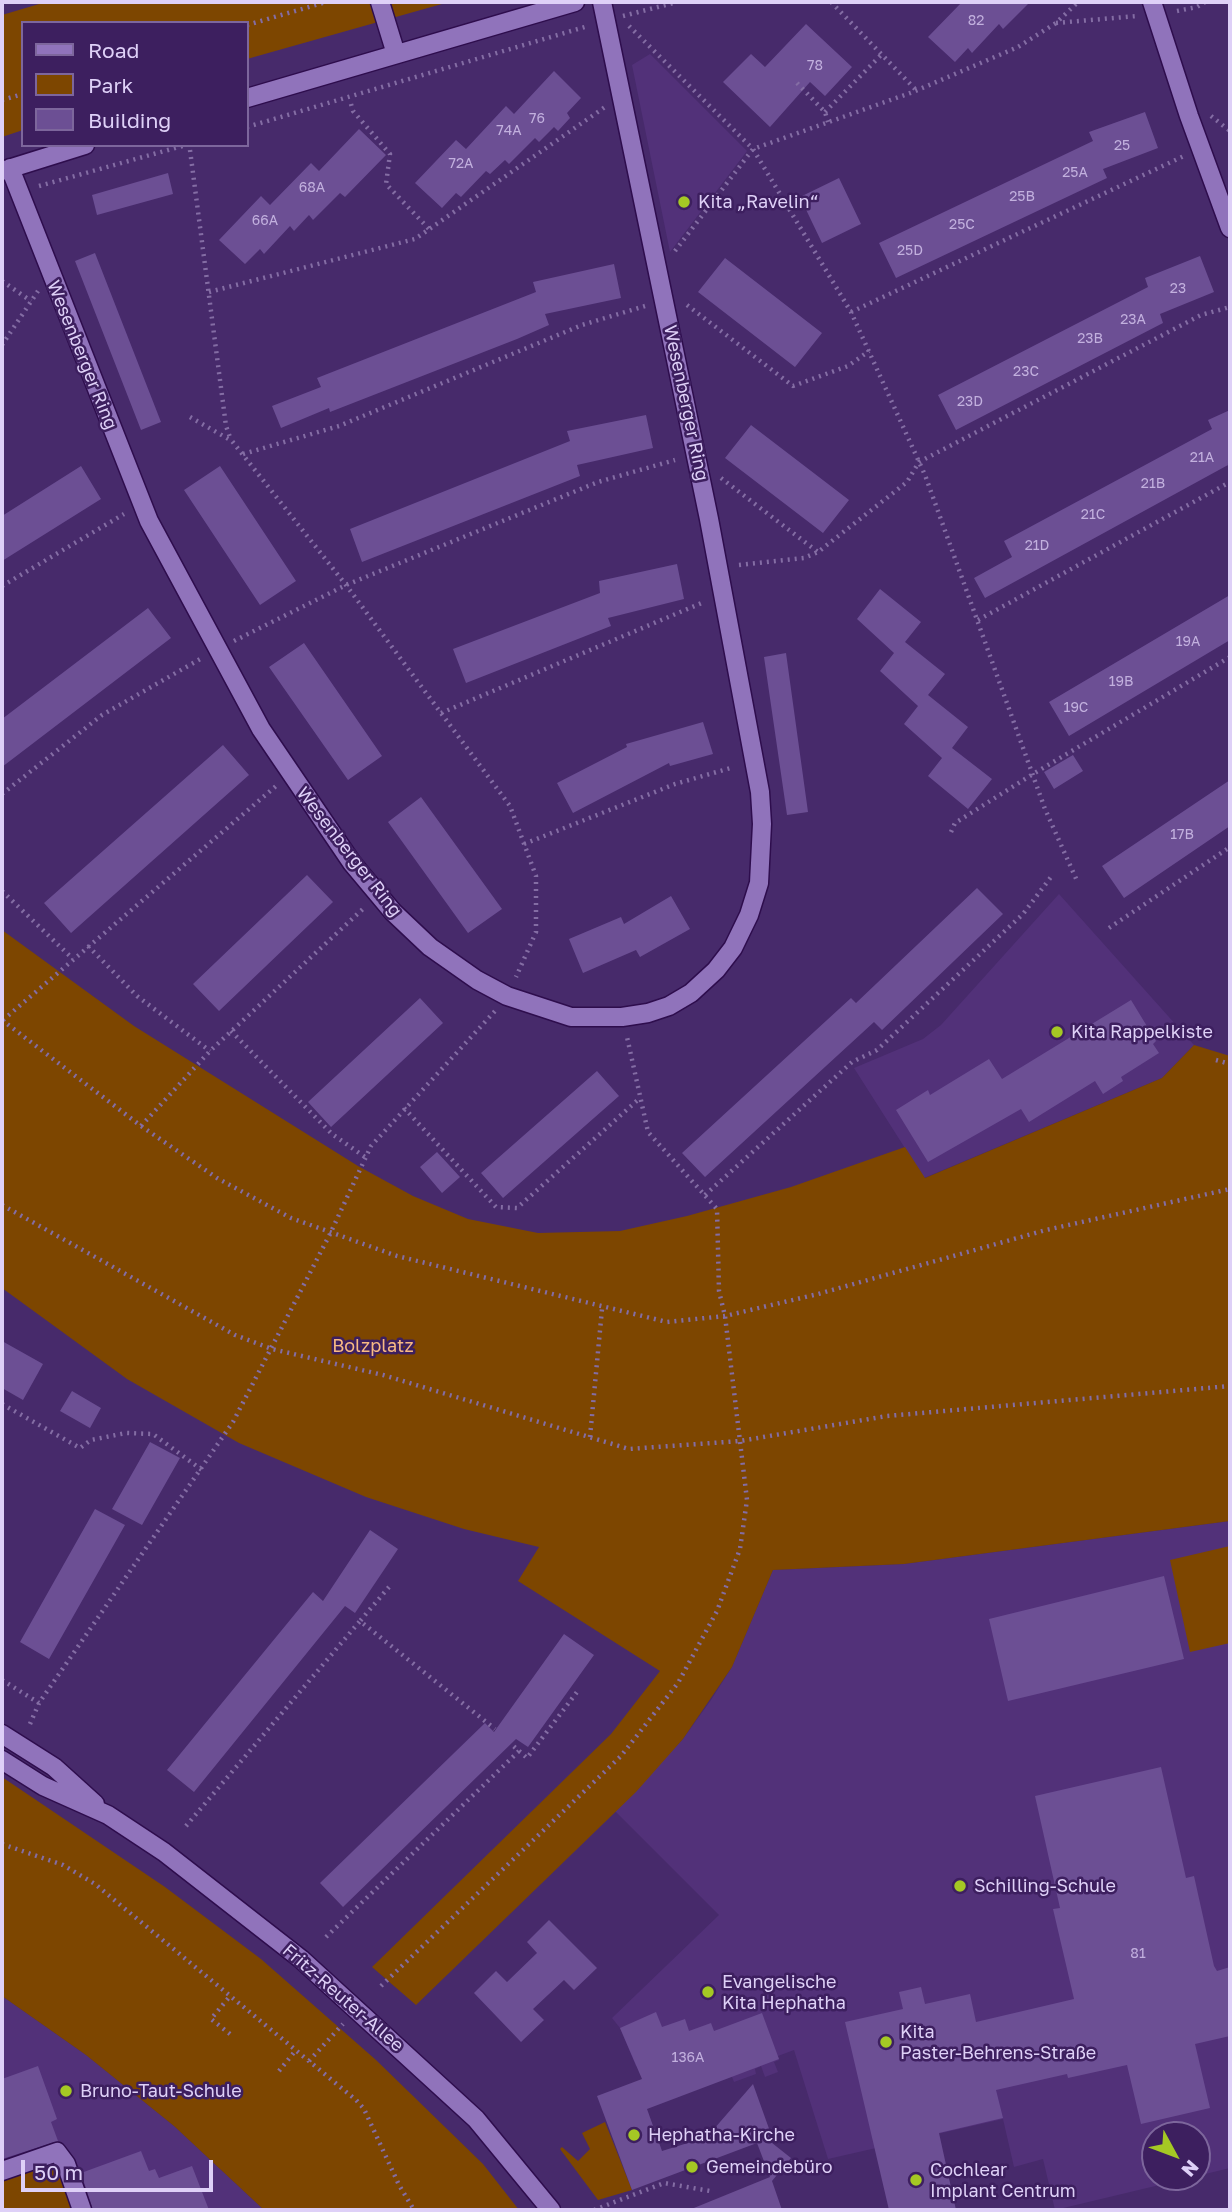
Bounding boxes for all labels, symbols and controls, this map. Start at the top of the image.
house number: 82 [968,13,984,29]
legend [21,21,248,147]
text: Road [88,37,139,63]
house number: 78 [807,58,823,74]
text: Park [88,72,133,98]
text: Building [88,107,171,133]
house number: 76 [529,111,545,127]
house number: 74A [496,123,522,139]
house number: 25 [1114,138,1130,154]
house number: 72A [449,156,473,172]
house number: 25A [1062,165,1088,181]
house number: 68A [299,180,325,196]
house number: 25B [1009,189,1035,205]
place label: Kita „Ravelin“ [698,191,818,213]
marker: Kita „Ravelin“ [676,194,692,210]
house number: 66A [252,213,278,229]
house number: 25C [949,217,975,233]
house number: 25D [897,243,923,259]
street label: Wesenberger Ring [42,277,122,433]
house number: 23 [1170,281,1186,297]
house number: 23A [1120,312,1146,328]
street label: Wesenberger Ring [659,323,713,483]
house number: 23B [1077,331,1103,347]
house number: 23C [1013,364,1039,380]
house number: 23D [957,394,983,410]
house number: 21A [1190,450,1214,466]
house number: 21B [1141,476,1165,492]
house number: 21C [1081,507,1105,523]
house number: 21D [1025,538,1049,554]
house number: 19A [1176,634,1200,650]
house number: 19B [1109,674,1133,690]
house number: 19C [1064,700,1088,716]
street label: Wesenberger Ring [292,783,406,921]
house number: 17B [1170,827,1194,843]
place label: Kita Rappelkiste [1071,1021,1213,1043]
marker: Kita Rappelkiste [1049,1024,1065,1040]
park label: Bolzplatz [332,1335,414,1357]
place label: Schilling-Schule [974,1875,1116,1897]
marker: Schilling-Schule [952,1878,968,1894]
street label: Fritz-Reuter-Allee [278,1939,408,2057]
house number: 81 [1130,1946,1146,1962]
place label: Evangelische Kita Hephatha [722,1971,846,2014]
marker: Evangelische Kita Hephatha [700,1984,716,2000]
place label: Kita Paster-Behrens-Straße [900,2021,1096,2064]
marker: Kita Paster-Behrens-Straße [878,2034,894,2050]
house number: 136A [672,2050,704,2066]
place label: Bruno-Taut-Schule [80,2080,242,2102]
marker: Bruno-Taut-Schule [58,2083,74,2099]
north arrow [1141,2121,1211,2191]
place label: Hephatha-Kirche [648,2124,795,2146]
marker: Hephatha-Kirche [626,2127,642,2143]
scale bar [24,2146,217,2190]
place label: Gemeindebüro [706,2156,833,2178]
text: N [1177,2156,1204,2182]
text: 50 m [34,2159,83,2185]
marker: Gemeindebüro [684,2159,700,2175]
place label: Cochlear Implant Centrum [930,2159,1076,2202]
marker: Cochlear Implant Centrum [908,2172,924,2188]

